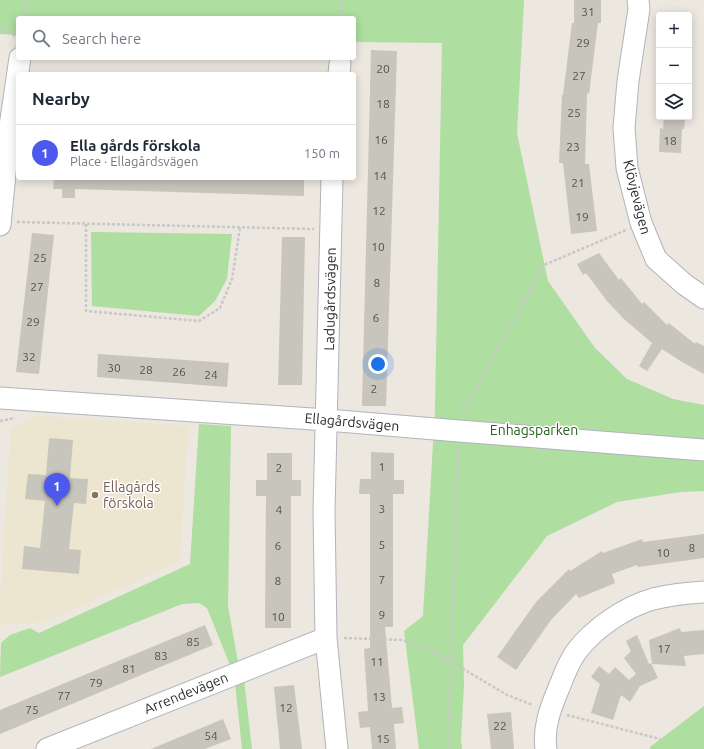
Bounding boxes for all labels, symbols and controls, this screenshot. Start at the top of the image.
house number: 31 [581,5,595,18]
map controls [656,12,692,120]
button: + [656,12,692,48]
search box [16,16,356,60]
icon: search [30,27,52,49]
text: Search here [62,30,141,47]
house number: 29 [576,36,590,49]
button: − [656,48,692,84]
house number: 20 [376,62,390,75]
house number: 27 [572,69,586,82]
button: layers [656,84,692,120]
text: Nearby [32,89,90,108]
house number: 18 [376,97,390,110]
house number: 25 [567,106,581,119]
house number: 16 [374,133,388,146]
house number: 18 [663,134,677,147]
text: Ella gårds förskola [70,137,201,154]
house number: 23 [566,140,580,153]
text: 1 [41,146,49,160]
text: 150 m [304,146,340,160]
text: Place · Ellagårdsvägen [70,154,198,168]
street label: Klövjevägen [620,158,654,236]
house number: 14 [373,169,387,182]
house number: 21 [571,176,585,189]
house number: 12 [372,204,386,217]
house number: 19 [575,210,589,223]
house number: 10 [371,240,385,253]
street label: Ladugårdsvägen [321,247,339,351]
house number: 25 [33,251,47,264]
house number: 8 [374,276,381,289]
house number: 27 [30,280,44,293]
house number: 6 [373,311,380,324]
house number: 29 [26,315,40,328]
house number: 32 [22,350,36,363]
your location [368,354,388,374]
house number: 30 [107,361,121,374]
house number: 28 [139,363,153,376]
house number: 26 [172,365,186,378]
house number: 24 [204,368,218,381]
house number: 2 [371,382,377,395]
street label: Ellagårdsvägen [304,410,400,434]
park label: Enhagsparken [490,422,578,438]
house number: 1 [379,460,385,473]
house number: 2 [276,461,282,474]
pin: 1 [44,473,70,506]
place label: Ellagårds förskola [103,479,160,511]
marker: Ellagårds förskola [90,490,100,500]
house number: 3 [379,502,385,515]
house number: 4 [276,503,283,516]
house number: 5 [379,538,385,551]
house number: 6 [275,539,282,552]
house number: 8 [689,541,696,554]
house number: 10 [656,546,670,559]
house number: 7 [379,573,385,586]
house number: 8 [275,574,282,587]
house number: 9 [379,608,385,621]
house number: 10 [271,610,285,623]
house number: 85 [186,635,200,648]
house number: 17 [657,642,671,655]
house number: 83 [154,649,168,662]
house number: 11 [370,655,384,668]
house number: 81 [122,662,136,675]
street label: Arrendevägen [142,669,230,717]
house number: 79 [89,676,103,689]
house number: 77 [57,689,71,702]
house number: 13 [372,690,386,703]
house number: 12 [279,701,293,714]
house number: 75 [25,703,39,716]
house number: 22 [493,719,507,732]
house number: 54 [204,729,218,742]
house number: 15 [376,732,390,745]

